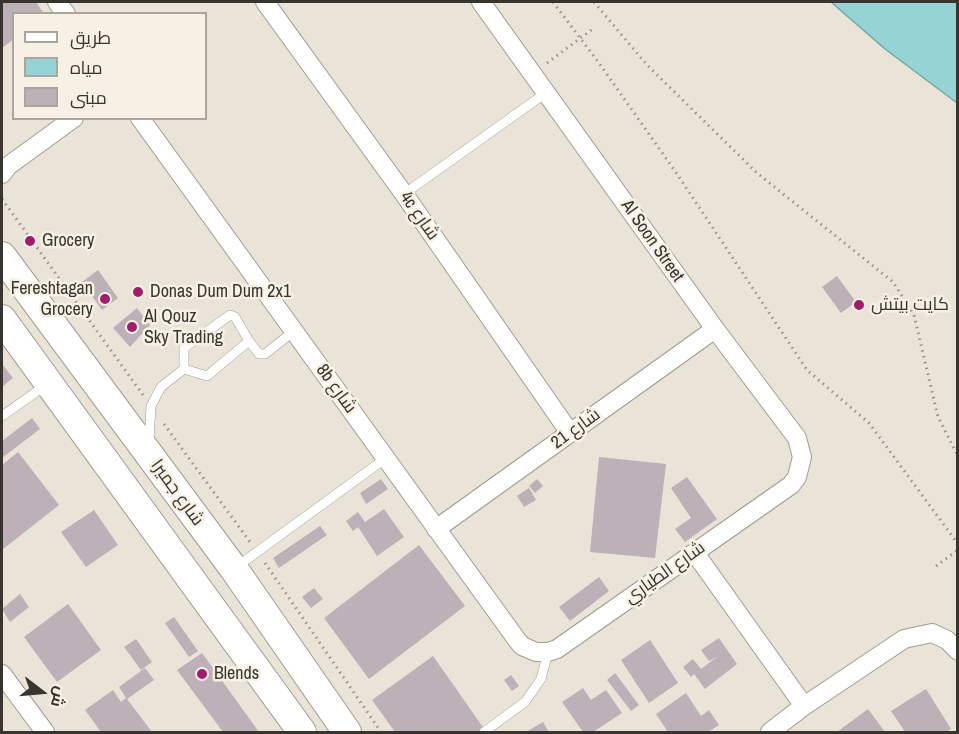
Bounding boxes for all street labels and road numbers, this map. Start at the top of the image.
street label: 4c شارع [395,187,443,245]
street label: Al Soon Street [616,196,688,286]
street label: 8b شارع [311,360,361,418]
street label: شارع 21 [547,404,605,454]
street label: شارع جميرا [146,456,208,530]
street label: شارع الطياري [620,537,710,609]

